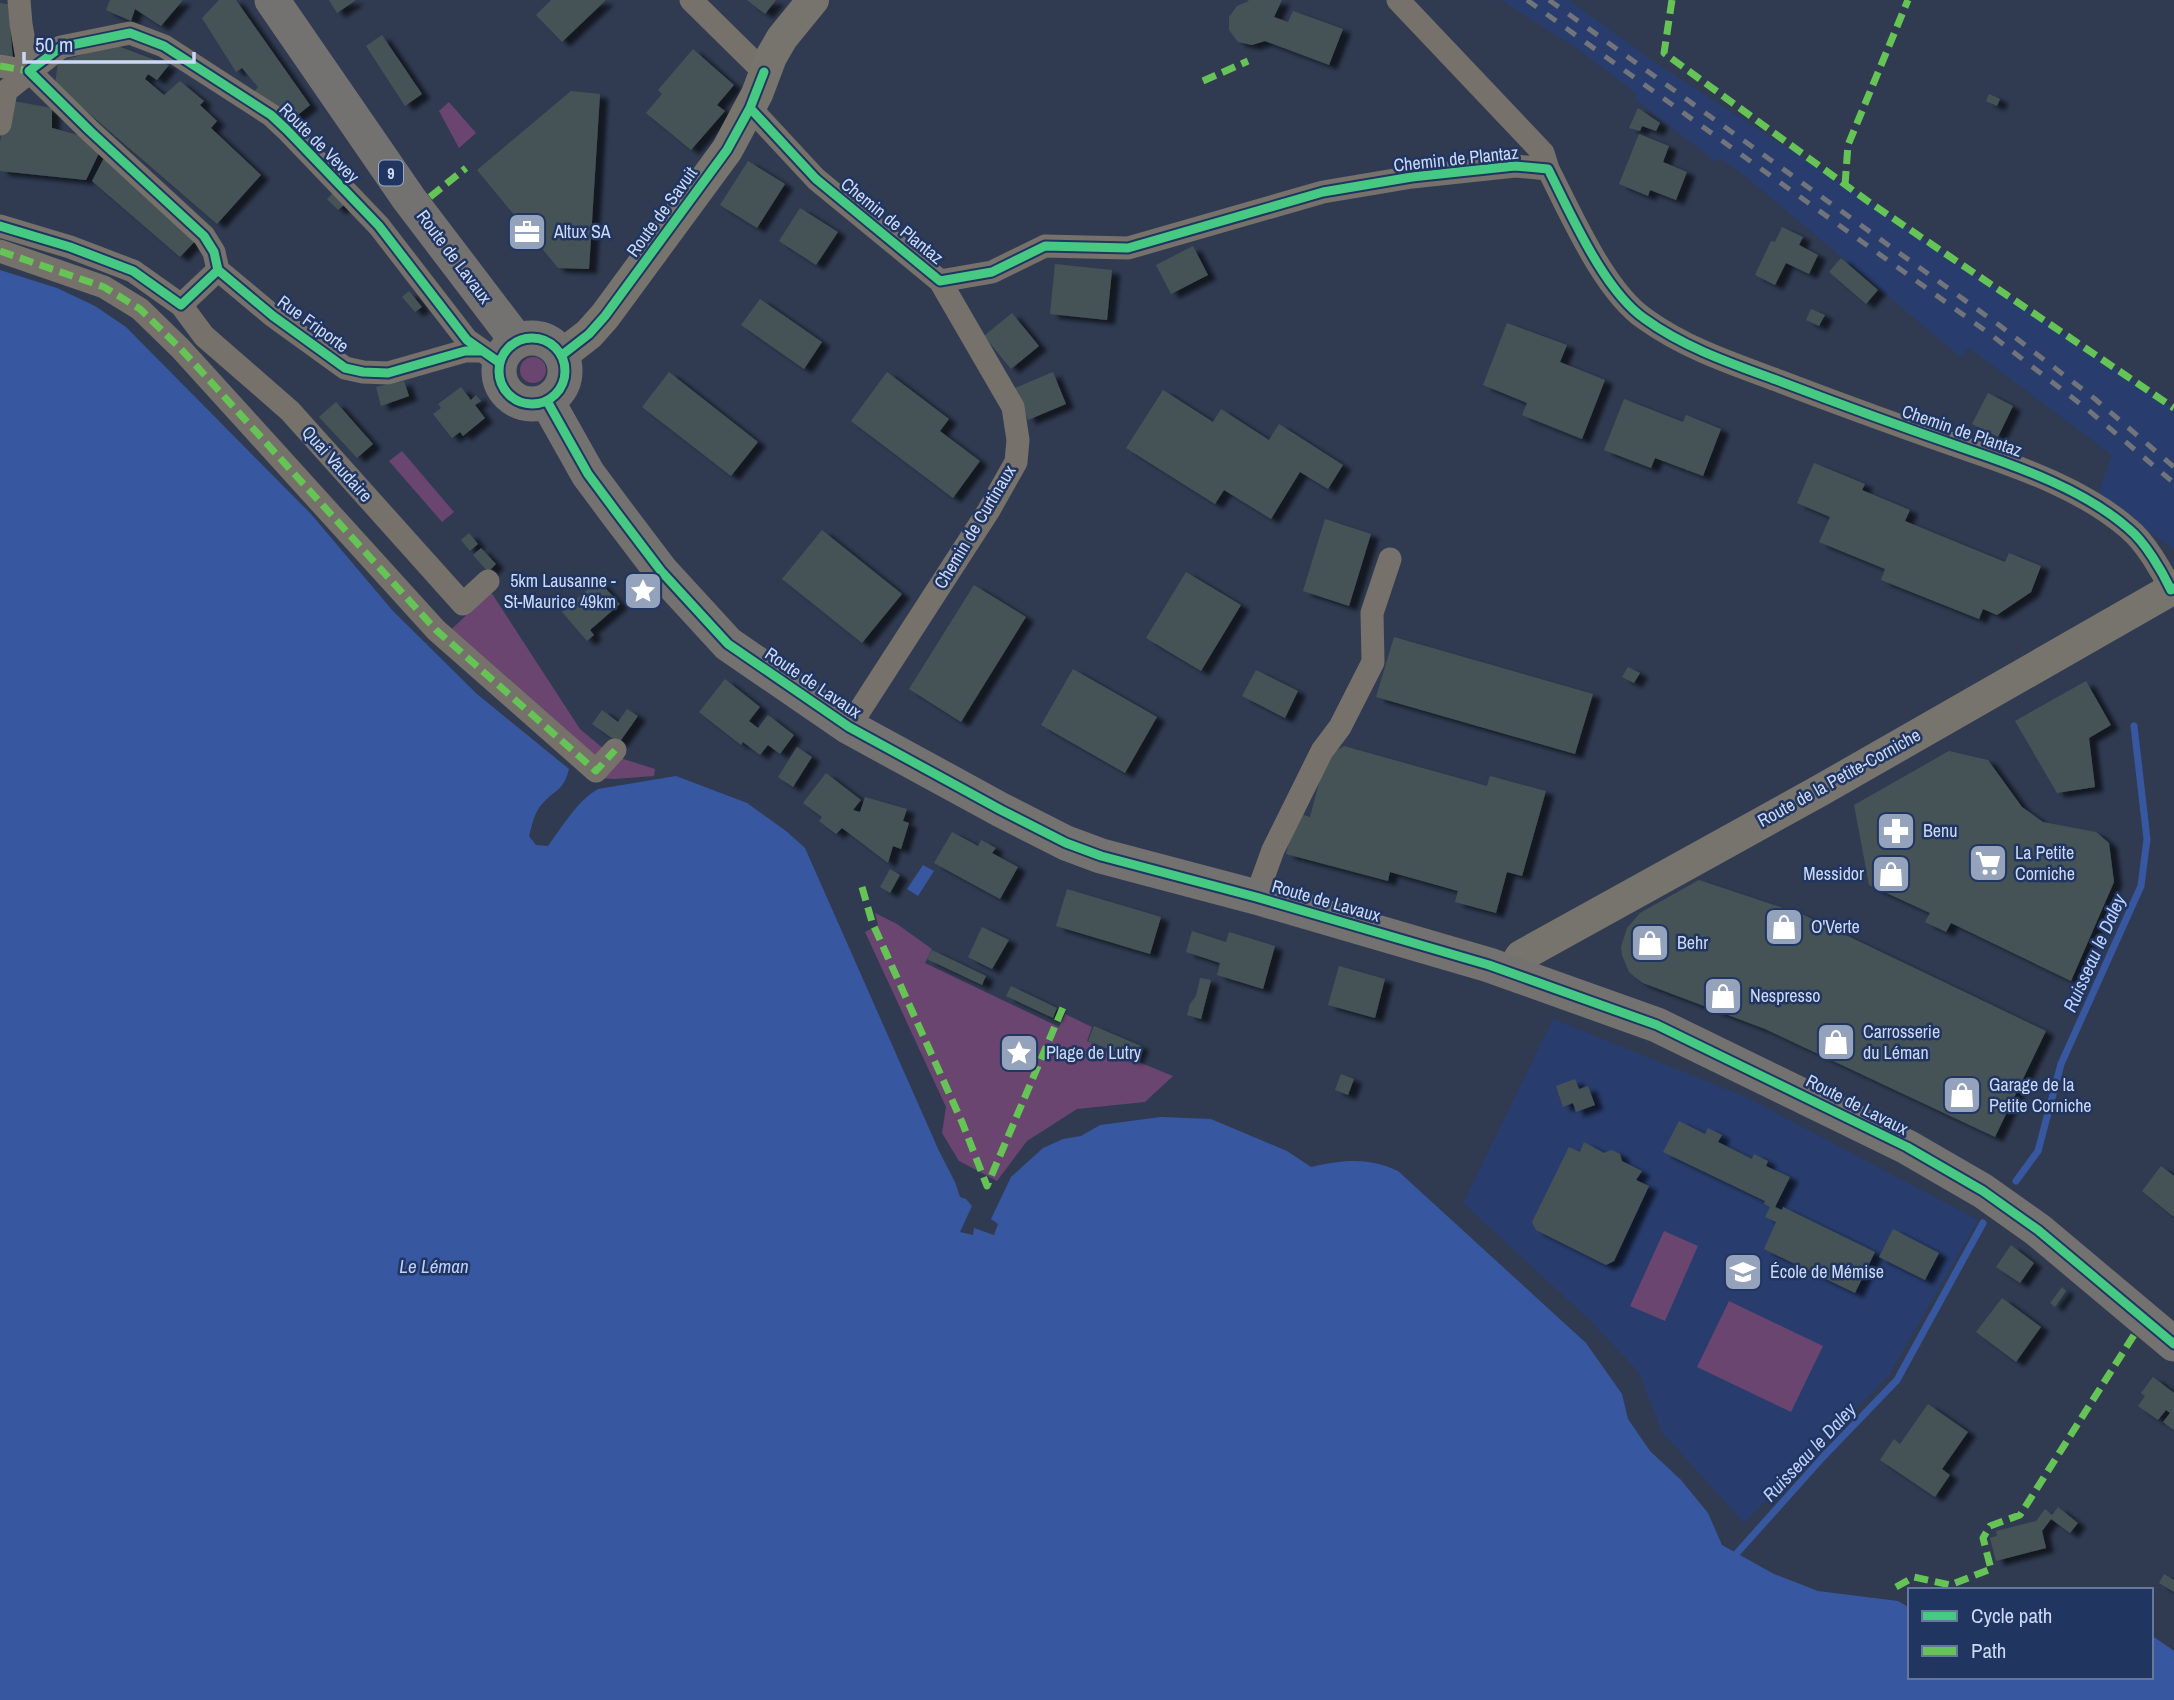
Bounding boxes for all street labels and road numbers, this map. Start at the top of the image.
street label: Route de Vevey [274,97,365,189]
street label: Chemin de Plantaz [1392,140,1520,177]
road number: 9 [379,160,403,186]
street label: Route de Savuit [620,162,703,262]
street label: Chemin de Plantaz [836,171,949,270]
street label: Route de Lavaux [411,205,498,309]
street label: Rue Friporte [272,289,354,358]
street label: Chemin de Plantaz [1899,398,2026,463]
street label: Quai Vaudaire [296,420,378,507]
street label: Chemin de Curtinaux [928,460,1022,593]
street label: Route de Lavaux [760,641,867,724]
street label: Route de la Petite-Corniche [1753,722,1925,833]
street label: Route de Lavaux [1269,873,1384,928]
street label: Route de Lavaux [1802,1068,1913,1141]

